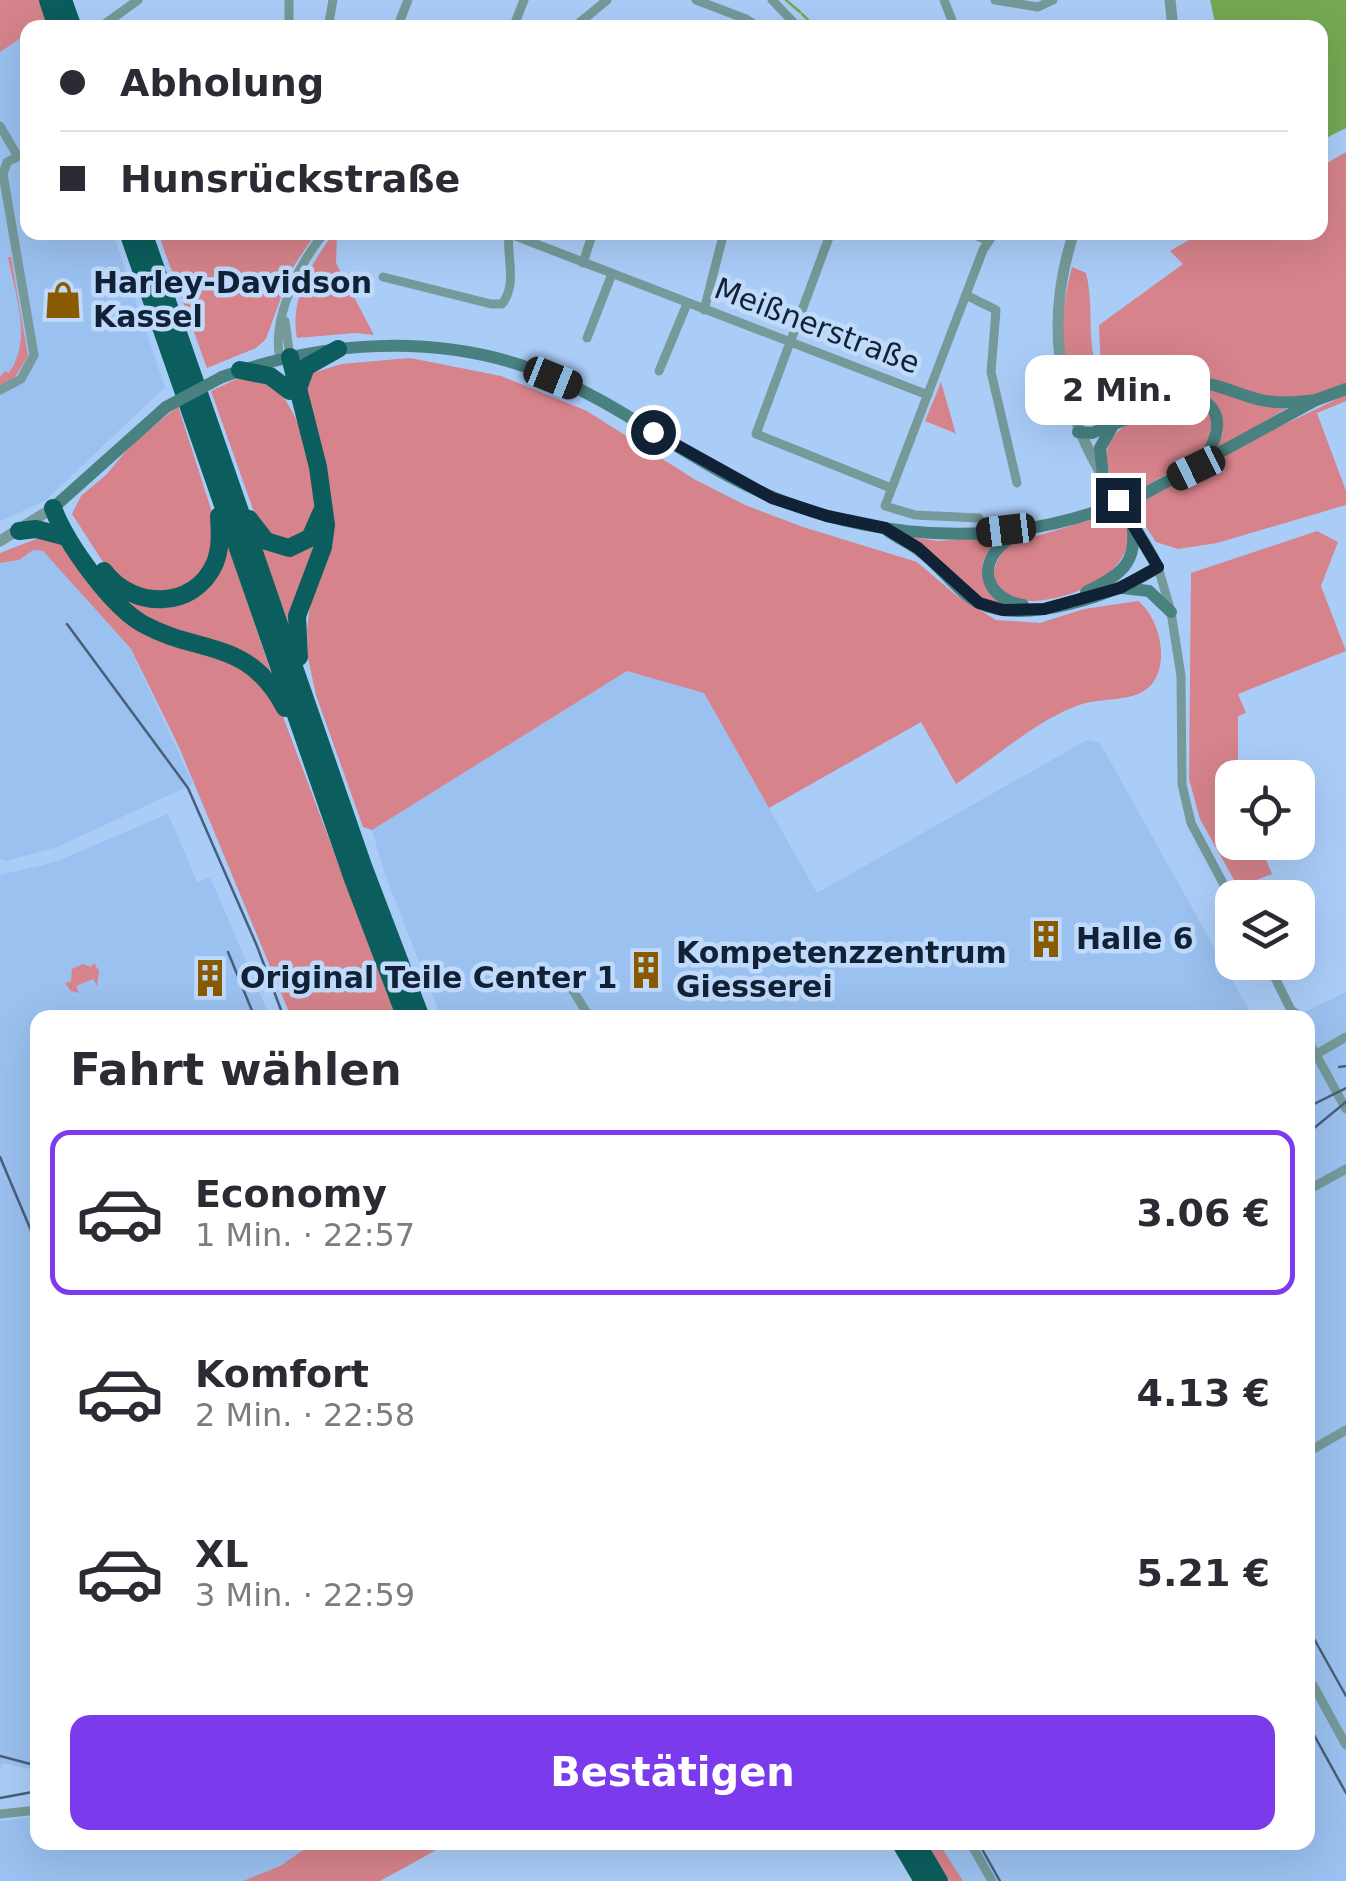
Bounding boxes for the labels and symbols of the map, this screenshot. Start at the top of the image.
place label: Harley-Davidson Kassel [93,265,372,334]
street label: Meißnerstraße [710,270,925,381]
shop icon: Harley-Davidson Kassel [42,279,84,321]
car [520,353,586,403]
callout: 2 Min. [1026,355,1210,425]
route start [631,410,676,455]
car [1162,441,1230,495]
route end [1096,478,1141,523]
car [974,511,1038,549]
building icon: Halle 6 [1025,918,1067,960]
place label: Halle 6 [1076,921,1194,956]
place label: Kompetenzzentrum Giesserei [676,935,1007,1004]
building icon: Kompetenzzentrum Giesserei [625,949,667,991]
building icon: Original Teile Center 1 [189,957,231,999]
place label: Original Teile Center 1 [240,960,617,995]

